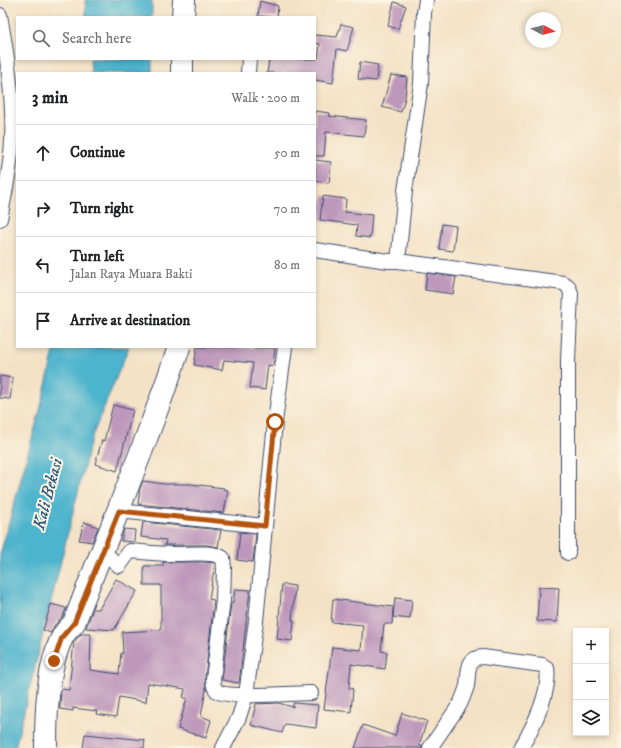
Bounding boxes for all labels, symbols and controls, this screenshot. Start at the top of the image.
north arrow [525,12,561,48]
search box [16,16,316,60]
icon: search [30,27,52,49]
text: Search here [62,29,131,48]
text: 3 min [32,87,68,109]
text: Walk · 200 m [231,90,300,106]
icon: ahead [32,142,54,164]
text: Continue [70,143,125,162]
text: 50 m [274,145,300,161]
icon: right [32,198,54,220]
text: Turn right [70,199,133,218]
text: 70 m [274,201,300,217]
text: Turn left [70,247,124,266]
icon: left [32,254,54,276]
text: 80 m [274,257,300,273]
text: Jalan Raya Muara Bakti [70,266,192,282]
icon: arrive [32,310,54,332]
text: Arrive at destination [70,311,190,330]
route start [266,413,284,431]
water label: Kali Bekasi [28,454,68,533]
map controls [573,628,609,736]
button: + [573,628,609,664]
route end [45,652,63,670]
button: − [573,664,609,700]
button: layers [573,700,609,736]

